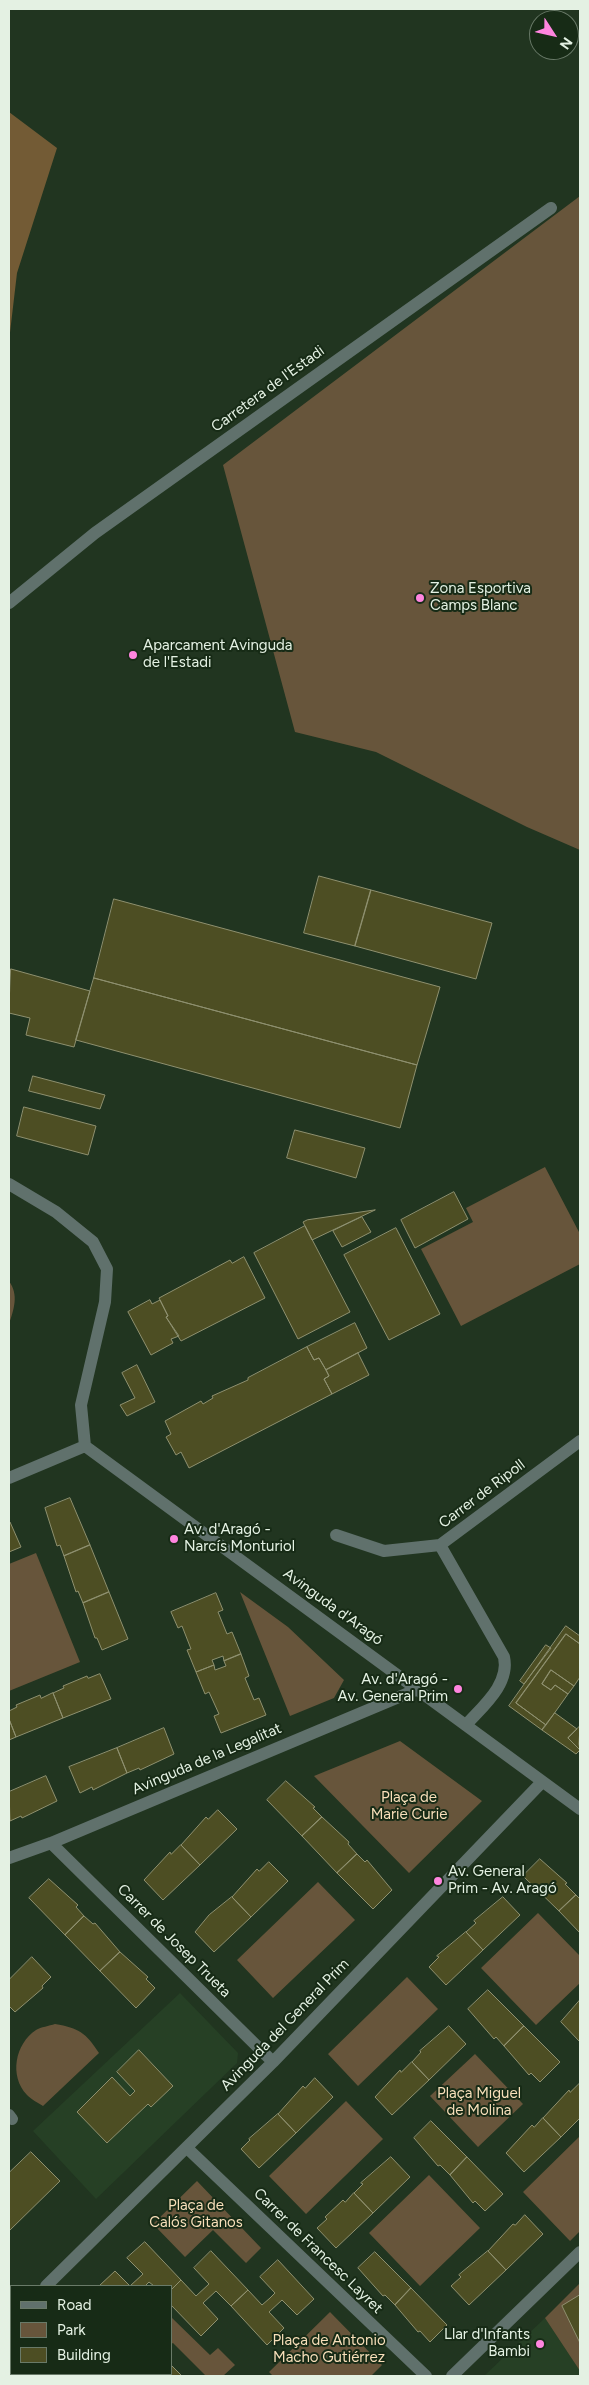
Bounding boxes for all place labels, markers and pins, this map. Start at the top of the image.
place label: Zona Esportiva Camps Blanc [430,580,531,615]
marker: Zona Esportiva Camps Blanc [414,592,426,604]
place label: Aparcament Avinguda de l'Estadi [143,637,292,672]
marker: Aparcament Avinguda de l'Estadi [127,649,139,661]
place label: Av. d'Aragó - Narcís Monturiol [184,1521,295,1556]
marker: Av. d'Aragó - Narcís Monturiol [168,1533,180,1545]
place label: Av. d'Aragó - Av. General Prim [338,1671,448,1706]
marker: Av. d'Aragó - Av. General Prim [452,1683,464,1695]
place label: Av. General Prim - Av. Aragó [448,1863,557,1898]
marker: Av. General Prim - Av. Aragó [432,1875,444,1887]
place label: Llar d'Infants Bambi [444,2326,530,2361]
marker: Llar d'Infants Bambi [534,2338,546,2350]

